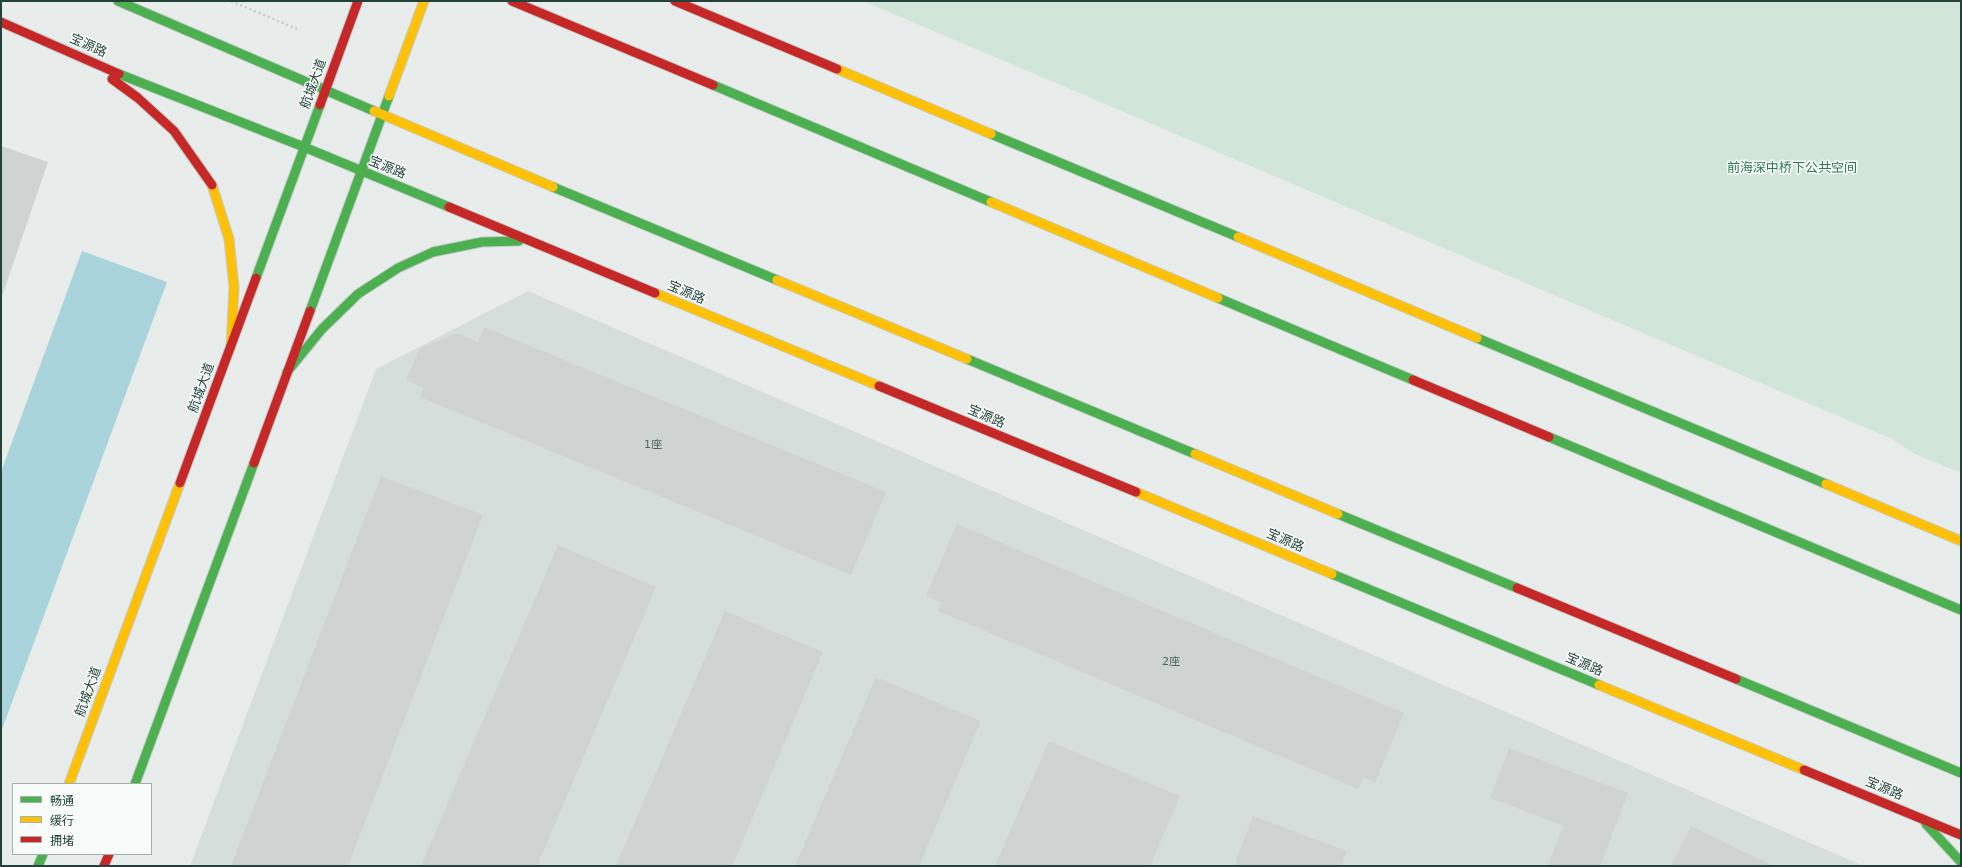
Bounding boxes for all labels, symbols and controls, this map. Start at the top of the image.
street label: 宝源路 [67,31,109,61]
street label: 航城大道 [298,57,330,111]
street label: 宝源路 [366,153,408,183]
park label: 前海深中桥下公共空间 [1727,161,1857,177]
street label: 宝源路 [665,278,707,308]
street label: 航城大道 [186,361,218,415]
street label: 宝源路 [965,402,1007,432]
house number: 1座 [644,438,662,452]
street label: 宝源路 [1264,526,1306,556]
street label: 宝源路 [1563,650,1605,680]
house number: 2座 [1162,655,1180,669]
street label: 航城大道 [73,665,105,719]
street label: 宝源路 [1863,774,1905,804]
legend [12,783,152,855]
text: 畅通 [50,794,74,808]
text: 缓行 [50,814,74,828]
text: 拥堵 [50,834,74,848]

